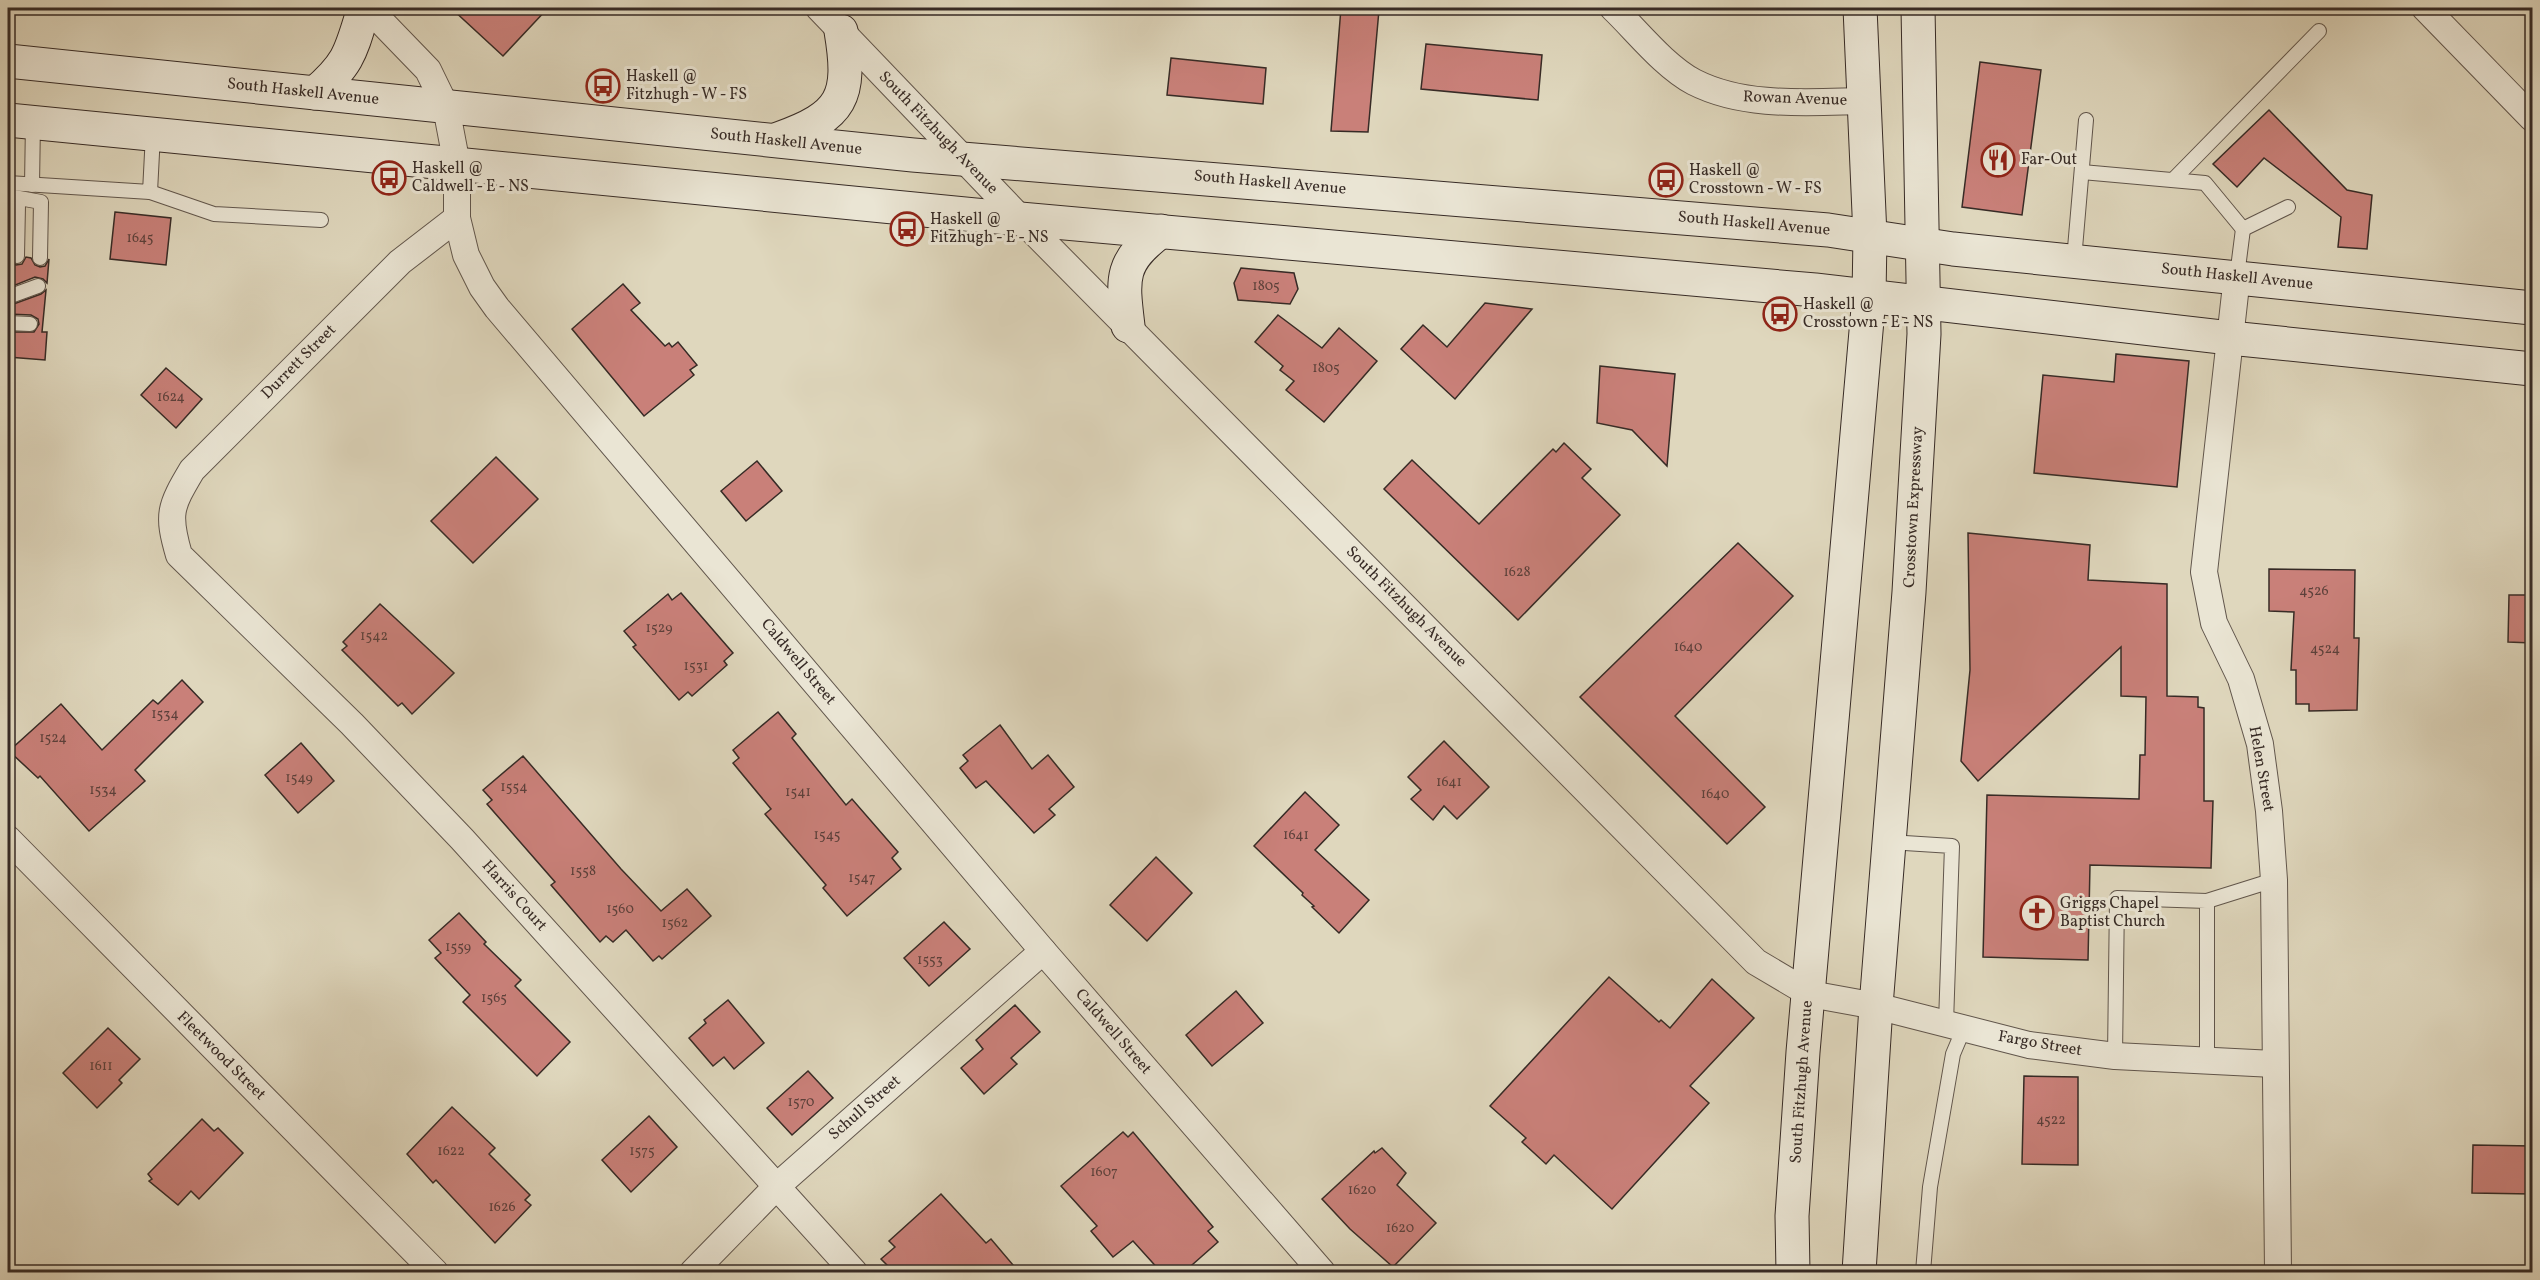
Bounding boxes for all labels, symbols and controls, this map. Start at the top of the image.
place label: Haskell @ Fitzhugh - W - FS [626,66,747,106]
street label: South Fitzhugh Avenue [873,67,1003,199]
bus stop icon: Haskell @ Fitzhugh - W - FS [585,68,621,104]
street label: South Haskell Avenue [226,73,380,111]
street label: Rowan Avenue [1742,86,1848,112]
street label: South Haskell Avenue [709,123,863,161]
restaurant icon: Far-Out [1980,142,2016,178]
place label: Far-Out [2021,149,2078,171]
place label: Haskell @ Caldwell - E - NS [412,158,529,198]
bus stop icon: Haskell @ Caldwell - E - NS [371,160,407,196]
place label: Haskell @ Crosstown - W - FS [1689,160,1822,200]
bus stop icon: Haskell @ Crosstown - W - FS [1648,162,1684,198]
street label: South Haskell Avenue [1193,165,1347,201]
street label: South Haskell Avenue [1677,206,1831,242]
place label: Haskell @ Fitzhugh - E - NS [930,209,1048,249]
bus stop icon: Haskell @ Fitzhugh - E - NS [889,211,925,247]
house number: 1645 [127,229,153,248]
street label: South Haskell Avenue [2160,258,2314,296]
house number: 1805 [1252,277,1280,296]
place label: Haskell @ Crosstown - E - NS [1803,294,1933,334]
bus stop icon: Haskell @ Crosstown - E - NS [1762,296,1798,332]
street label: Durrett Street [257,319,342,404]
house number: 1805 [1312,359,1340,378]
house number: 1624 [157,388,185,407]
street label: Crosstown Expressway [1899,425,1929,588]
street label: South Fitzhugh Avenue [1340,541,1472,673]
house number: 1628 [1503,563,1531,582]
house number: 4526 [2299,582,2329,601]
street label: Caldwell Street [755,614,841,710]
house number: 1529 [646,619,672,638]
house number: 1542 [360,627,388,646]
house number: 1640 [1674,638,1702,657]
house number: 4524 [2310,640,2340,659]
house number: 1531 [684,657,708,676]
house number: 1534 [151,705,179,724]
street label: Helen Street [2243,724,2279,814]
house number: 1524 [39,729,67,748]
house number: 1549 [285,769,313,788]
house number: 1641 [1436,773,1462,792]
house number: 1554 [500,778,528,797]
house number: 1534 [89,781,117,800]
house number: 1541 [785,783,811,802]
house number: 1640 [1701,785,1729,804]
house number: 1545 [814,826,840,845]
house number: 1641 [1283,826,1309,845]
street label: Harris Court [476,856,552,937]
house number: 1558 [570,862,596,881]
house number: 1547 [848,869,876,888]
place label: Griggs Chapel Baptist Church [2060,893,2165,933]
church icon: Griggs Chapel Baptist Church [2019,895,2055,931]
house number: 1560 [606,900,634,919]
house number: 1562 [662,914,688,933]
house number: 1559 [445,938,471,957]
house number: 1553 [917,951,943,970]
street label: Caldwell Street [1070,985,1157,1080]
house number: 1565 [481,989,507,1008]
street label: South Fitzhugh Avenue [1785,1000,1819,1164]
street label: Fleetwood Street [172,1007,271,1106]
street label: Fargo Street [1996,1026,2084,1062]
house number: 1611 [89,1057,113,1076]
street label: Schull Street [824,1070,906,1145]
house number: 1570 [788,1093,814,1112]
house number: 4522 [2036,1111,2066,1130]
house number: 1622 [437,1142,465,1161]
house number: 1575 [629,1142,655,1161]
house number: 1607 [1090,1163,1118,1182]
house number: 1620 [1348,1181,1376,1200]
house number: 1626 [488,1198,516,1217]
house number: 1620 [1386,1219,1414,1238]

